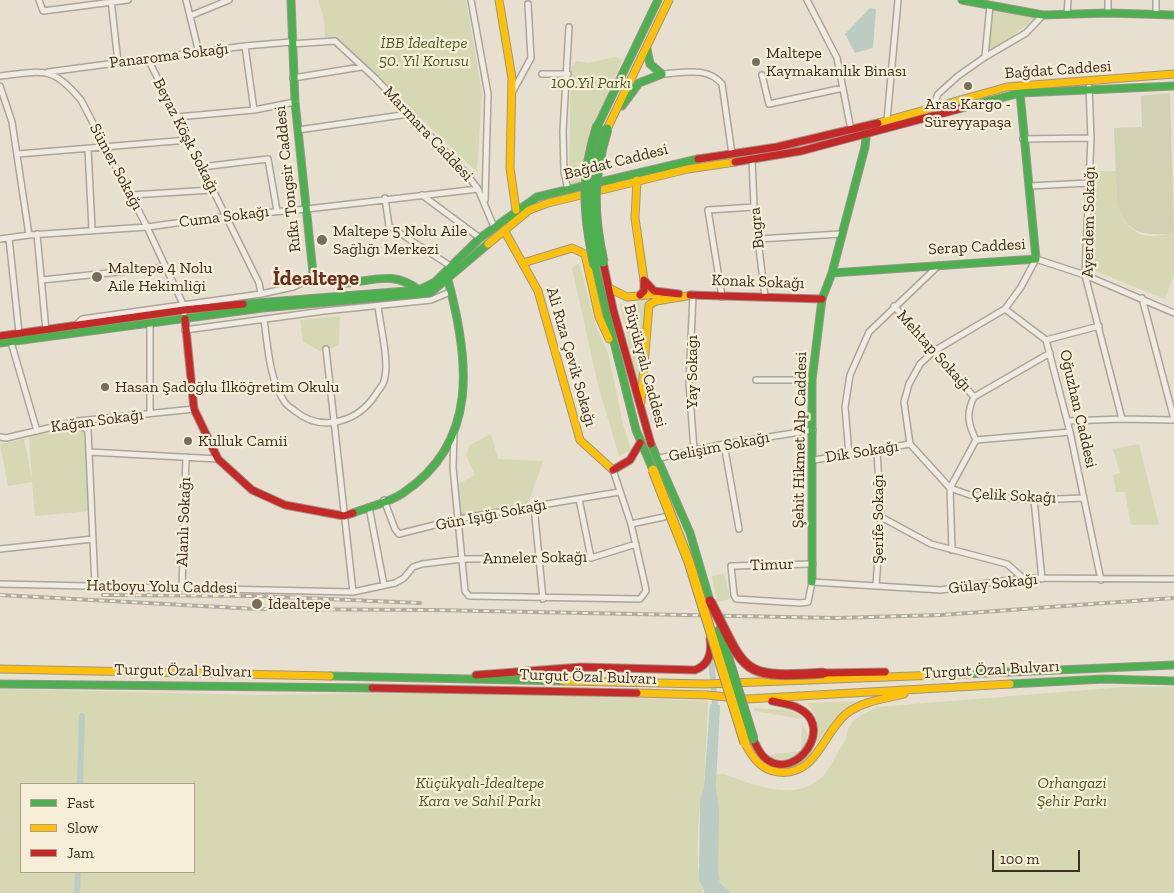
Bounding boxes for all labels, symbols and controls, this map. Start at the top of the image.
park label: İBB İdealtepe 50. Yıl Korusu [379,33,469,71]
street label: Panaroma Sokağı [108,39,230,73]
place label: Maltepe Kaymakamlık Binası [766,43,906,81]
marker: Maltepe Kaymakamlık Binası [750,56,762,68]
street label: Bağdat Caddesi [1004,57,1112,83]
park label: 100.Yıl Parkı [551,73,631,93]
street label: Beyaz Köşk Sokağı [149,75,223,197]
marker: Aras Kargo - Süreyyapaşa [962,80,974,92]
street label: Marmara Caddesi [379,83,477,185]
place label: Aras Kargo - Süreyyapaşa [925,94,1011,132]
street label: Rıfkı Tongsir Caddesi [271,105,305,253]
street label: Sümer Sokağı [85,120,147,214]
street label: Bağdat Caddesi [562,140,670,184]
street label: Ayerdem Sokağı [1078,166,1100,278]
street label: Cuma Sokağı [178,202,270,232]
street label: Bugra [745,206,769,250]
place label: Maltepe 5 Nolu Aile Sağlığı Merkezi [333,221,467,259]
marker: Maltepe 5 Nolu Aile Sağlığı Merkezi [315,233,329,247]
street label: Serap Caddesi [928,235,1026,259]
place label: Maltepe 4 Nolu Aile Hekimliği [108,258,212,296]
district label: İdealtepe [273,266,359,292]
marker: Maltepe 4 Nolu Aile Hekimliği [90,270,104,284]
street label: Konak Sokağı [711,271,805,293]
street label: Ali Rıza Çevik Sokağı [542,285,600,429]
street label: Büyükyalı Caddesi [619,302,671,430]
street label: Mehtap Sokağı [893,307,975,395]
street label: Yay Sokağı [682,335,702,409]
street label: Oğuzhan Caddesi [1055,348,1101,470]
street label: Şehit Hikmet Alp Caddesi [789,352,811,528]
place label: Hasan Şadoğlu İlköğretim Okulu [115,377,340,397]
marker: Hasan Şadoğlu İlköğretim Okulu [99,381,111,393]
street label: Kağan Sokağı [49,405,145,437]
street label: Gelişim Sokağı [667,428,771,466]
place label: Kulluk Camii [198,431,287,451]
marker: Kulluk Camii [182,435,194,447]
street label: Dik Sokağı [824,437,900,467]
street label: Şerife Sokağı [868,474,888,564]
street label: Alanlı Sokağı [173,477,195,567]
street label: Çelik Sokağı [971,484,1057,508]
street label: Gün Işığı Sokağı [434,495,548,535]
street label: Anneler Sokağı [483,547,587,569]
street label: Timur [750,555,794,575]
street label: Gülay Sokağı [947,570,1039,598]
street label: Hatboyu Yolu Caddesi [86,576,238,598]
place label: İdealtepe [268,594,331,614]
marker: İdealtepe [250,597,264,611]
street label: Turgut Özal Bulvarı [922,657,1060,683]
street label: Turgut Özal Bulvarı [114,660,252,682]
street label: Turgut Özal Bulvarı [519,665,657,689]
park label: Küçükyalı-İdealtepe Kara ve Sahil Parkı [416,773,544,811]
park label: Orhangazi Şehir Parkı [1037,773,1107,811]
legend [20,783,195,873]
text: Fast [67,794,95,812]
text: Slow [67,819,98,837]
scale bar [994,840,1082,872]
text: Jam [67,844,94,862]
text: 100 m [1000,850,1039,868]

